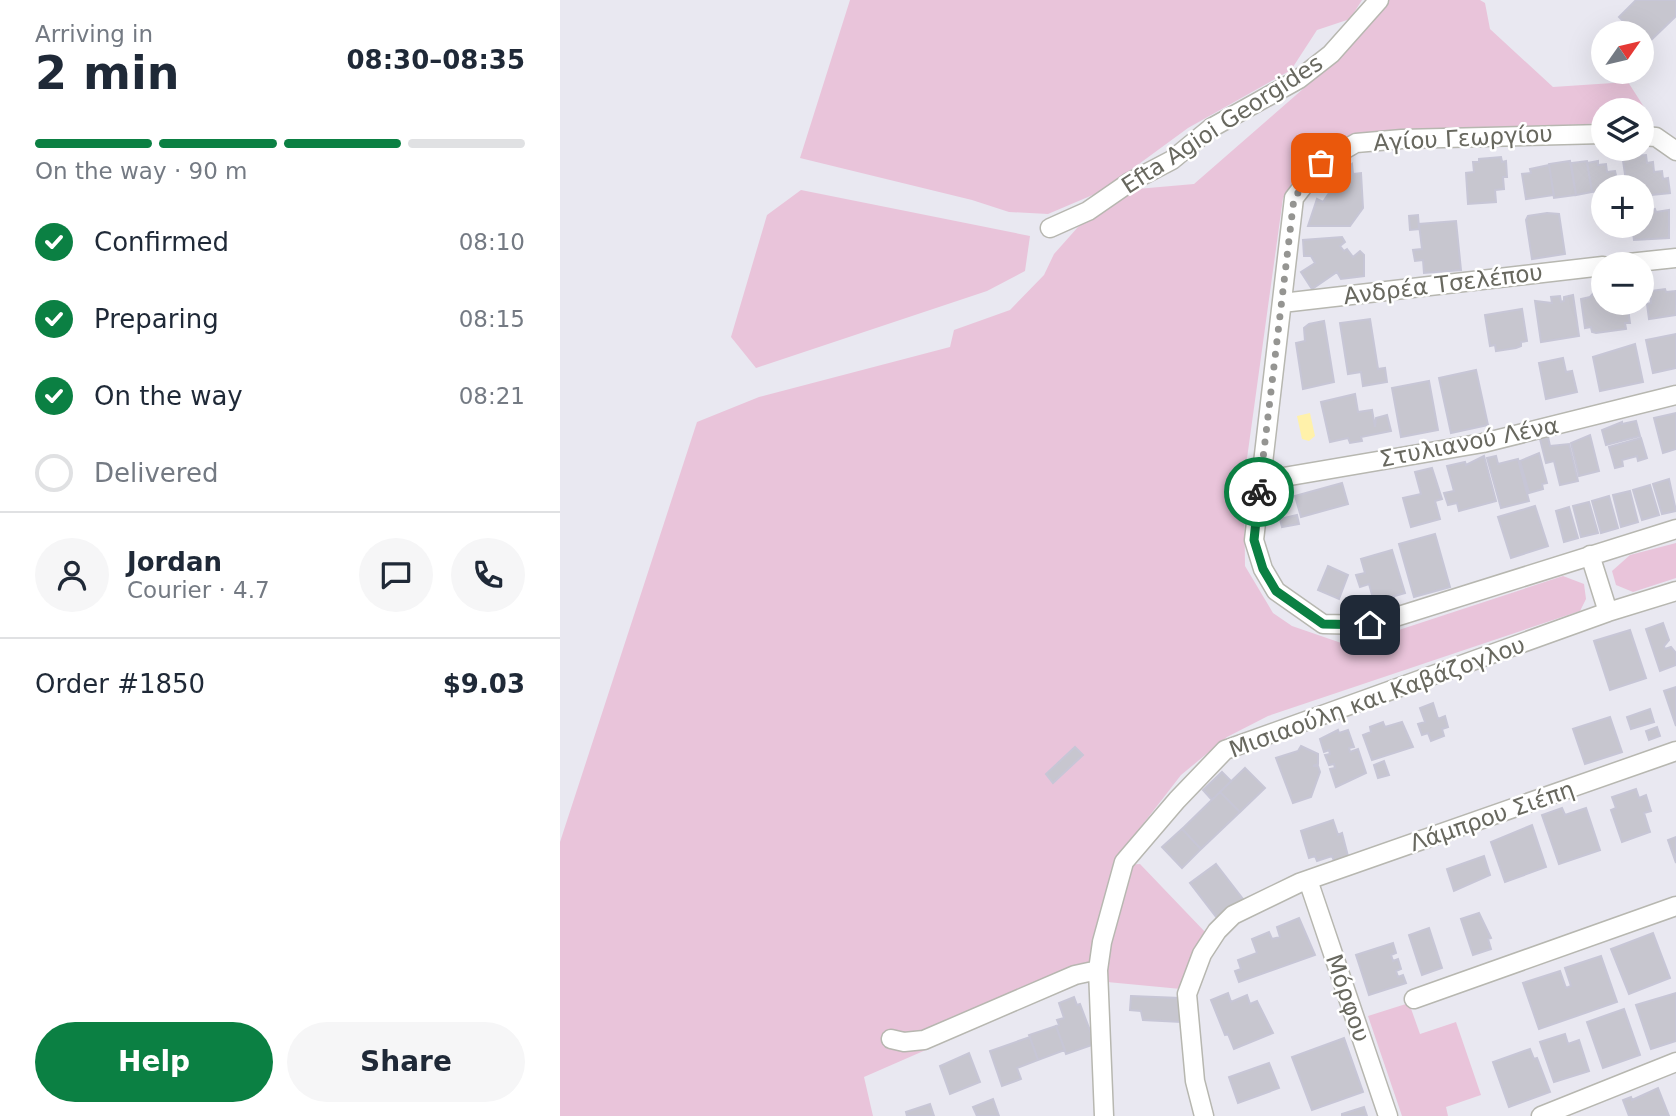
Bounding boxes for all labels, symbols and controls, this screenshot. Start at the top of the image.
text: Arriving in [35,21,153,47]
north arrow [1591,21,1654,84]
map controls [1591,21,1654,315]
text: 08:30–08:35 [346,45,525,75]
text: 2 min [35,46,179,100]
street label: Efta Agioi Georgides [1117,49,1327,199]
button: layers [1591,98,1654,161]
street label: Αγίου Γεωργίου [1373,120,1553,156]
pin [1291,133,1351,193]
icon: bag [1302,144,1340,182]
text: On the way · 90 m [35,158,247,184]
button: + [1591,175,1654,238]
icon: check [35,223,73,261]
text: Confirmed [94,227,229,257]
text: 08:10 [459,229,525,255]
button: − [1591,252,1654,315]
street label: Ανδρέα Τσελέπου [1342,259,1544,309]
icon: check [35,300,73,338]
text: Preparing [94,304,219,334]
text: 08:15 [459,306,525,332]
icon: check [35,377,73,415]
text: On the way [94,381,243,411]
text: 08:21 [459,383,525,409]
street label: Στυλιανού Λένα [1377,412,1561,472]
courier [1224,457,1294,527]
text: Delivered [94,458,218,488]
icon: bike [1240,473,1278,511]
button: person [35,538,109,612]
button: chat [359,538,433,612]
button: phone [451,538,525,612]
text: Jordan [127,547,222,577]
text: Courier · 4.7 [127,577,270,603]
pin [1340,595,1400,655]
icon: home [1351,606,1389,644]
street label: Μισιαούλη και Καβάζογλου [1225,631,1529,763]
text: Order #1850 [35,669,205,699]
text: $9.03 [443,669,525,699]
street label: Λάμπρου Σιέπη [1407,776,1577,856]
street label: Μόρφου [1321,951,1375,1045]
button: Help [35,1022,273,1102]
button: Share [287,1022,525,1102]

